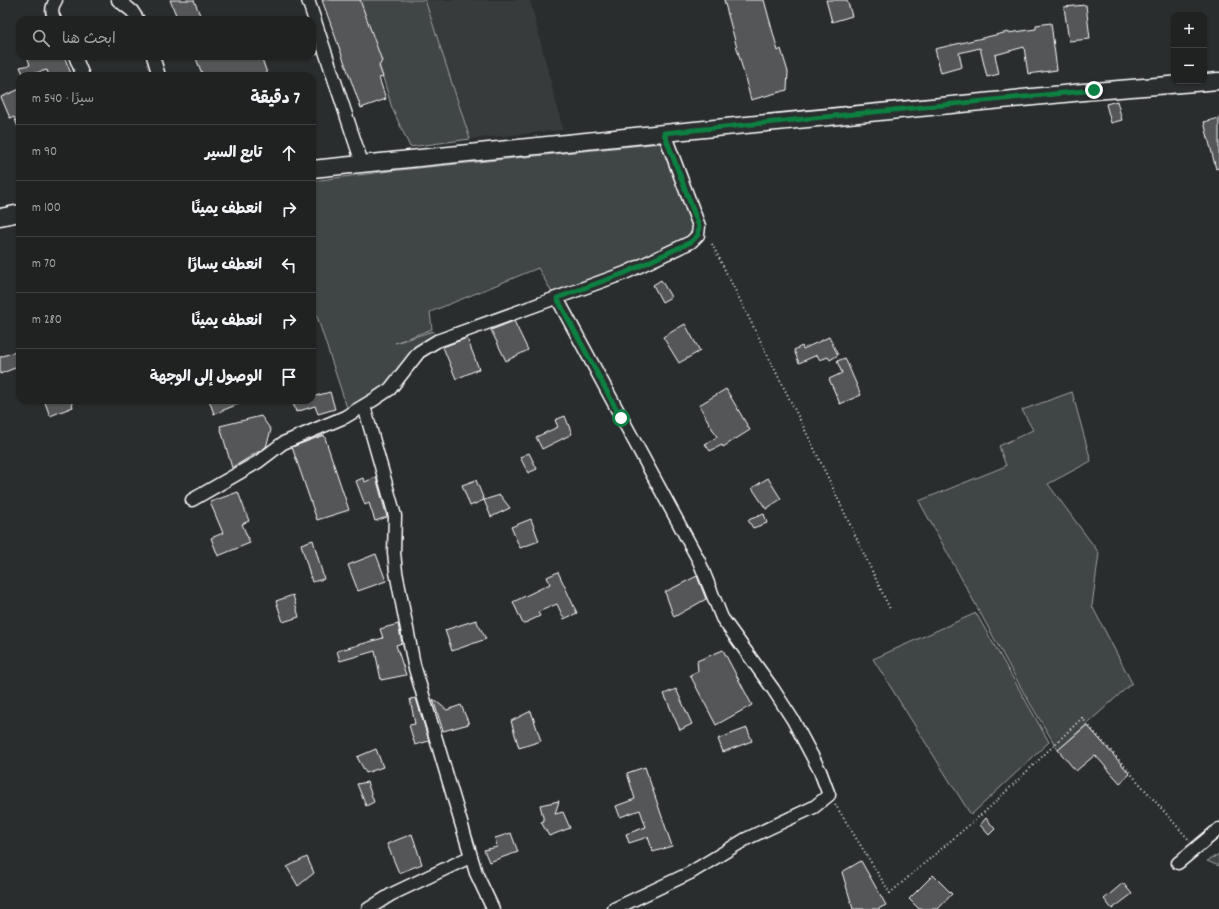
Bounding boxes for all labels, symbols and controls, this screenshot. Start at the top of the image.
map controls [1171,12,1207,84]
button: + [1171,12,1207,48]
search box [16,16,316,60]
icon: search [30,27,52,49]
text: ابحث هنا [62,29,116,51]
button: − [1171,48,1207,84]
route end [1085,81,1103,99]
text: 7 دقيقة [250,88,300,112]
text: سيرًا · 540 m [32,90,94,109]
icon: ahead [278,142,300,164]
text: 90 m [32,143,57,162]
text: تابع السير [205,143,262,165]
icon: right [278,198,300,220]
text: 100 m [32,199,61,218]
text: انعطف يمينًا [192,199,262,221]
icon: left [278,254,300,276]
text: 70 m [32,255,56,274]
text: انعطف يسارًا [188,255,262,277]
icon: right [278,310,300,332]
text: 280 m [32,311,62,330]
text: انعطف يمينًا [192,311,262,333]
icon: arrive [278,366,300,388]
text: الوصول إلى الوجهة [150,367,262,389]
route start [612,409,630,427]

